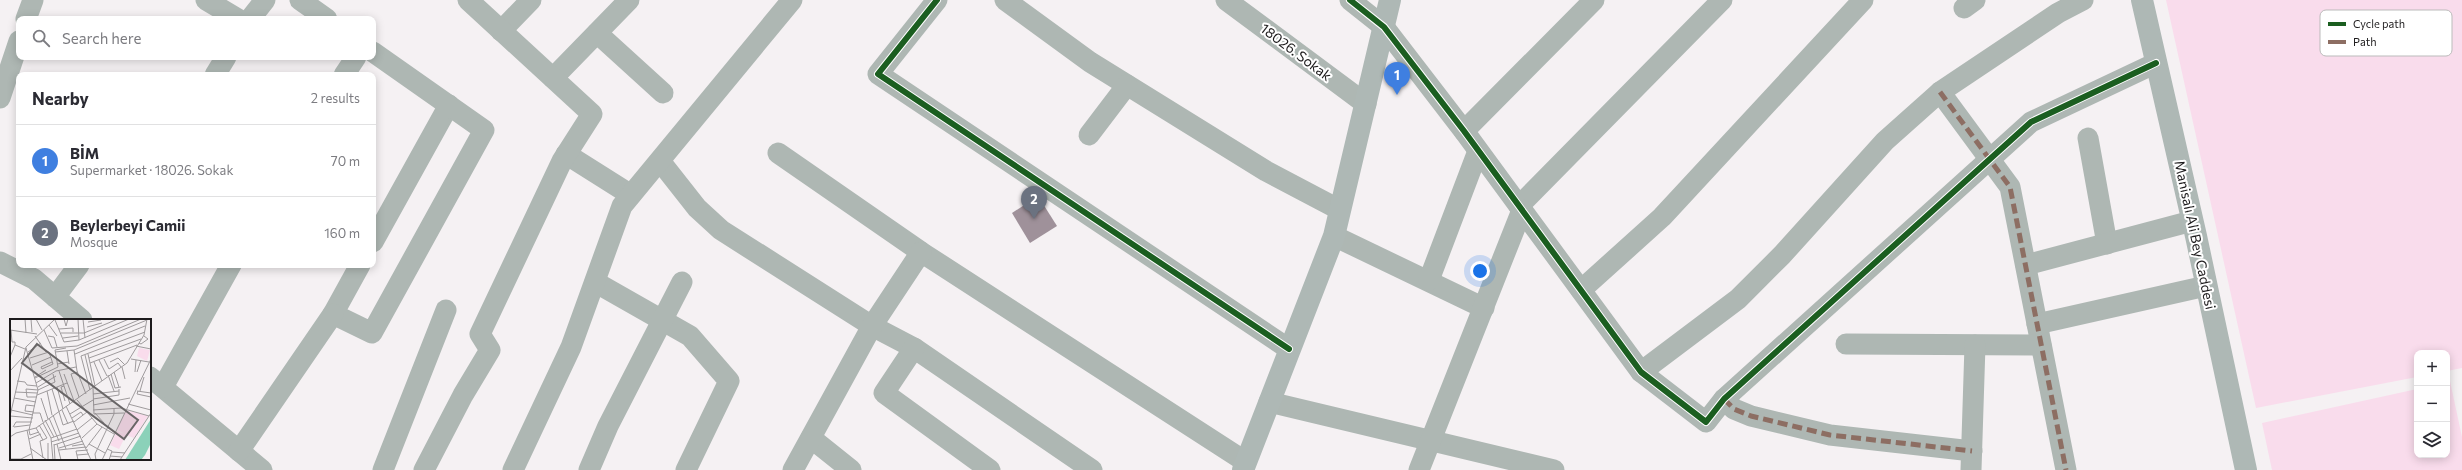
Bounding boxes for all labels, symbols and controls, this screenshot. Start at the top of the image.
legend [2320,10,2452,56]
search box [16,16,376,60]
text: Cycle path [2353,17,2405,30]
street label: 18026. Sokak [1257,19,1336,84]
icon: search [30,27,52,49]
text: Search here [62,29,141,47]
text: Path [2353,35,2376,48]
pin: 1 [1384,62,1410,95]
text: Nearby [32,88,89,109]
text: 2 results [311,90,360,106]
text: BİM [70,144,99,162]
text: 1 [42,153,48,169]
text: 70 m [331,153,360,169]
street label: Manisalı Ali Bey Caddesi [2171,159,2220,311]
text: Supermarket · 18026. Sokak [70,162,233,178]
pin: 2 [1021,186,1047,219]
text: Beylerbeyi Camii [70,216,185,234]
text: 2 [41,225,49,241]
text: 160 m [324,225,360,241]
text: Mosque [70,234,118,250]
your location [1470,261,1490,281]
inset map [10,319,151,460]
map controls [2414,350,2450,458]
button: + [2414,350,2450,386]
button: − [2414,386,2450,422]
button: layers [2414,422,2450,458]

